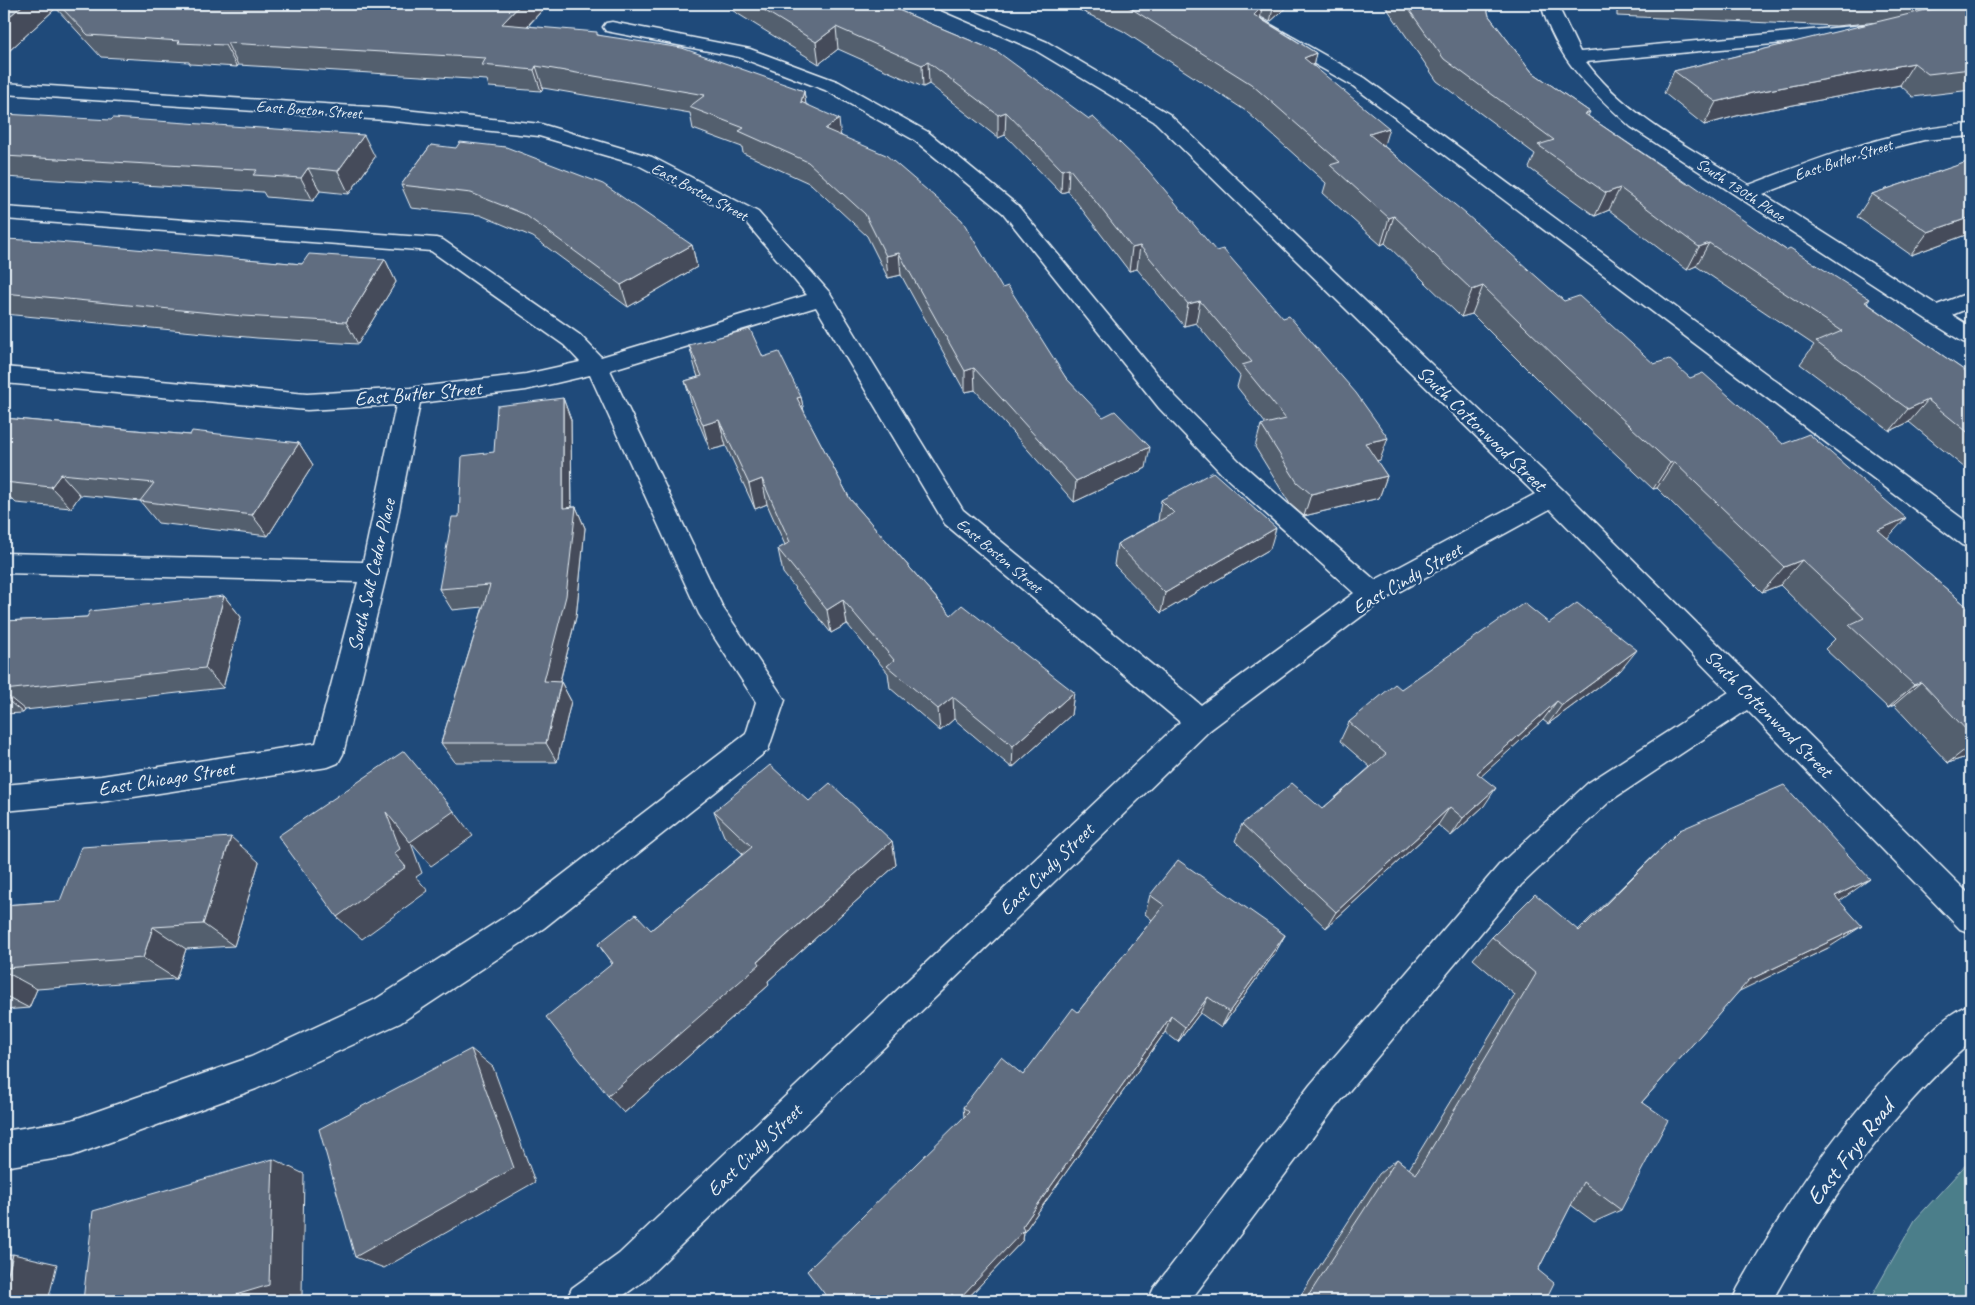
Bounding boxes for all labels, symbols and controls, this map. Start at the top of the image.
street label: East Boston Street [255,96,364,124]
street label: East Butler Street [1792,134,1896,185]
street label: South 130th Place [1692,154,1790,227]
street label: East Boston Street [648,158,753,226]
street label: South Cottonwood Street [1412,360,1553,498]
street label: East Butler Street [354,375,485,411]
street label: South Salt Cedar Place [342,495,402,654]
street label: East Boston Street [952,514,1048,599]
street label: East Cindy Street [1348,536,1469,620]
street label: South Cottonwood Street [1699,644,1840,784]
street label: East Chicago Street [96,755,238,802]
street label: East Cindy Street [994,816,1101,921]
street label: East Frye Road [1799,1090,1903,1211]
street label: East Cindy Street [702,1097,809,1202]

